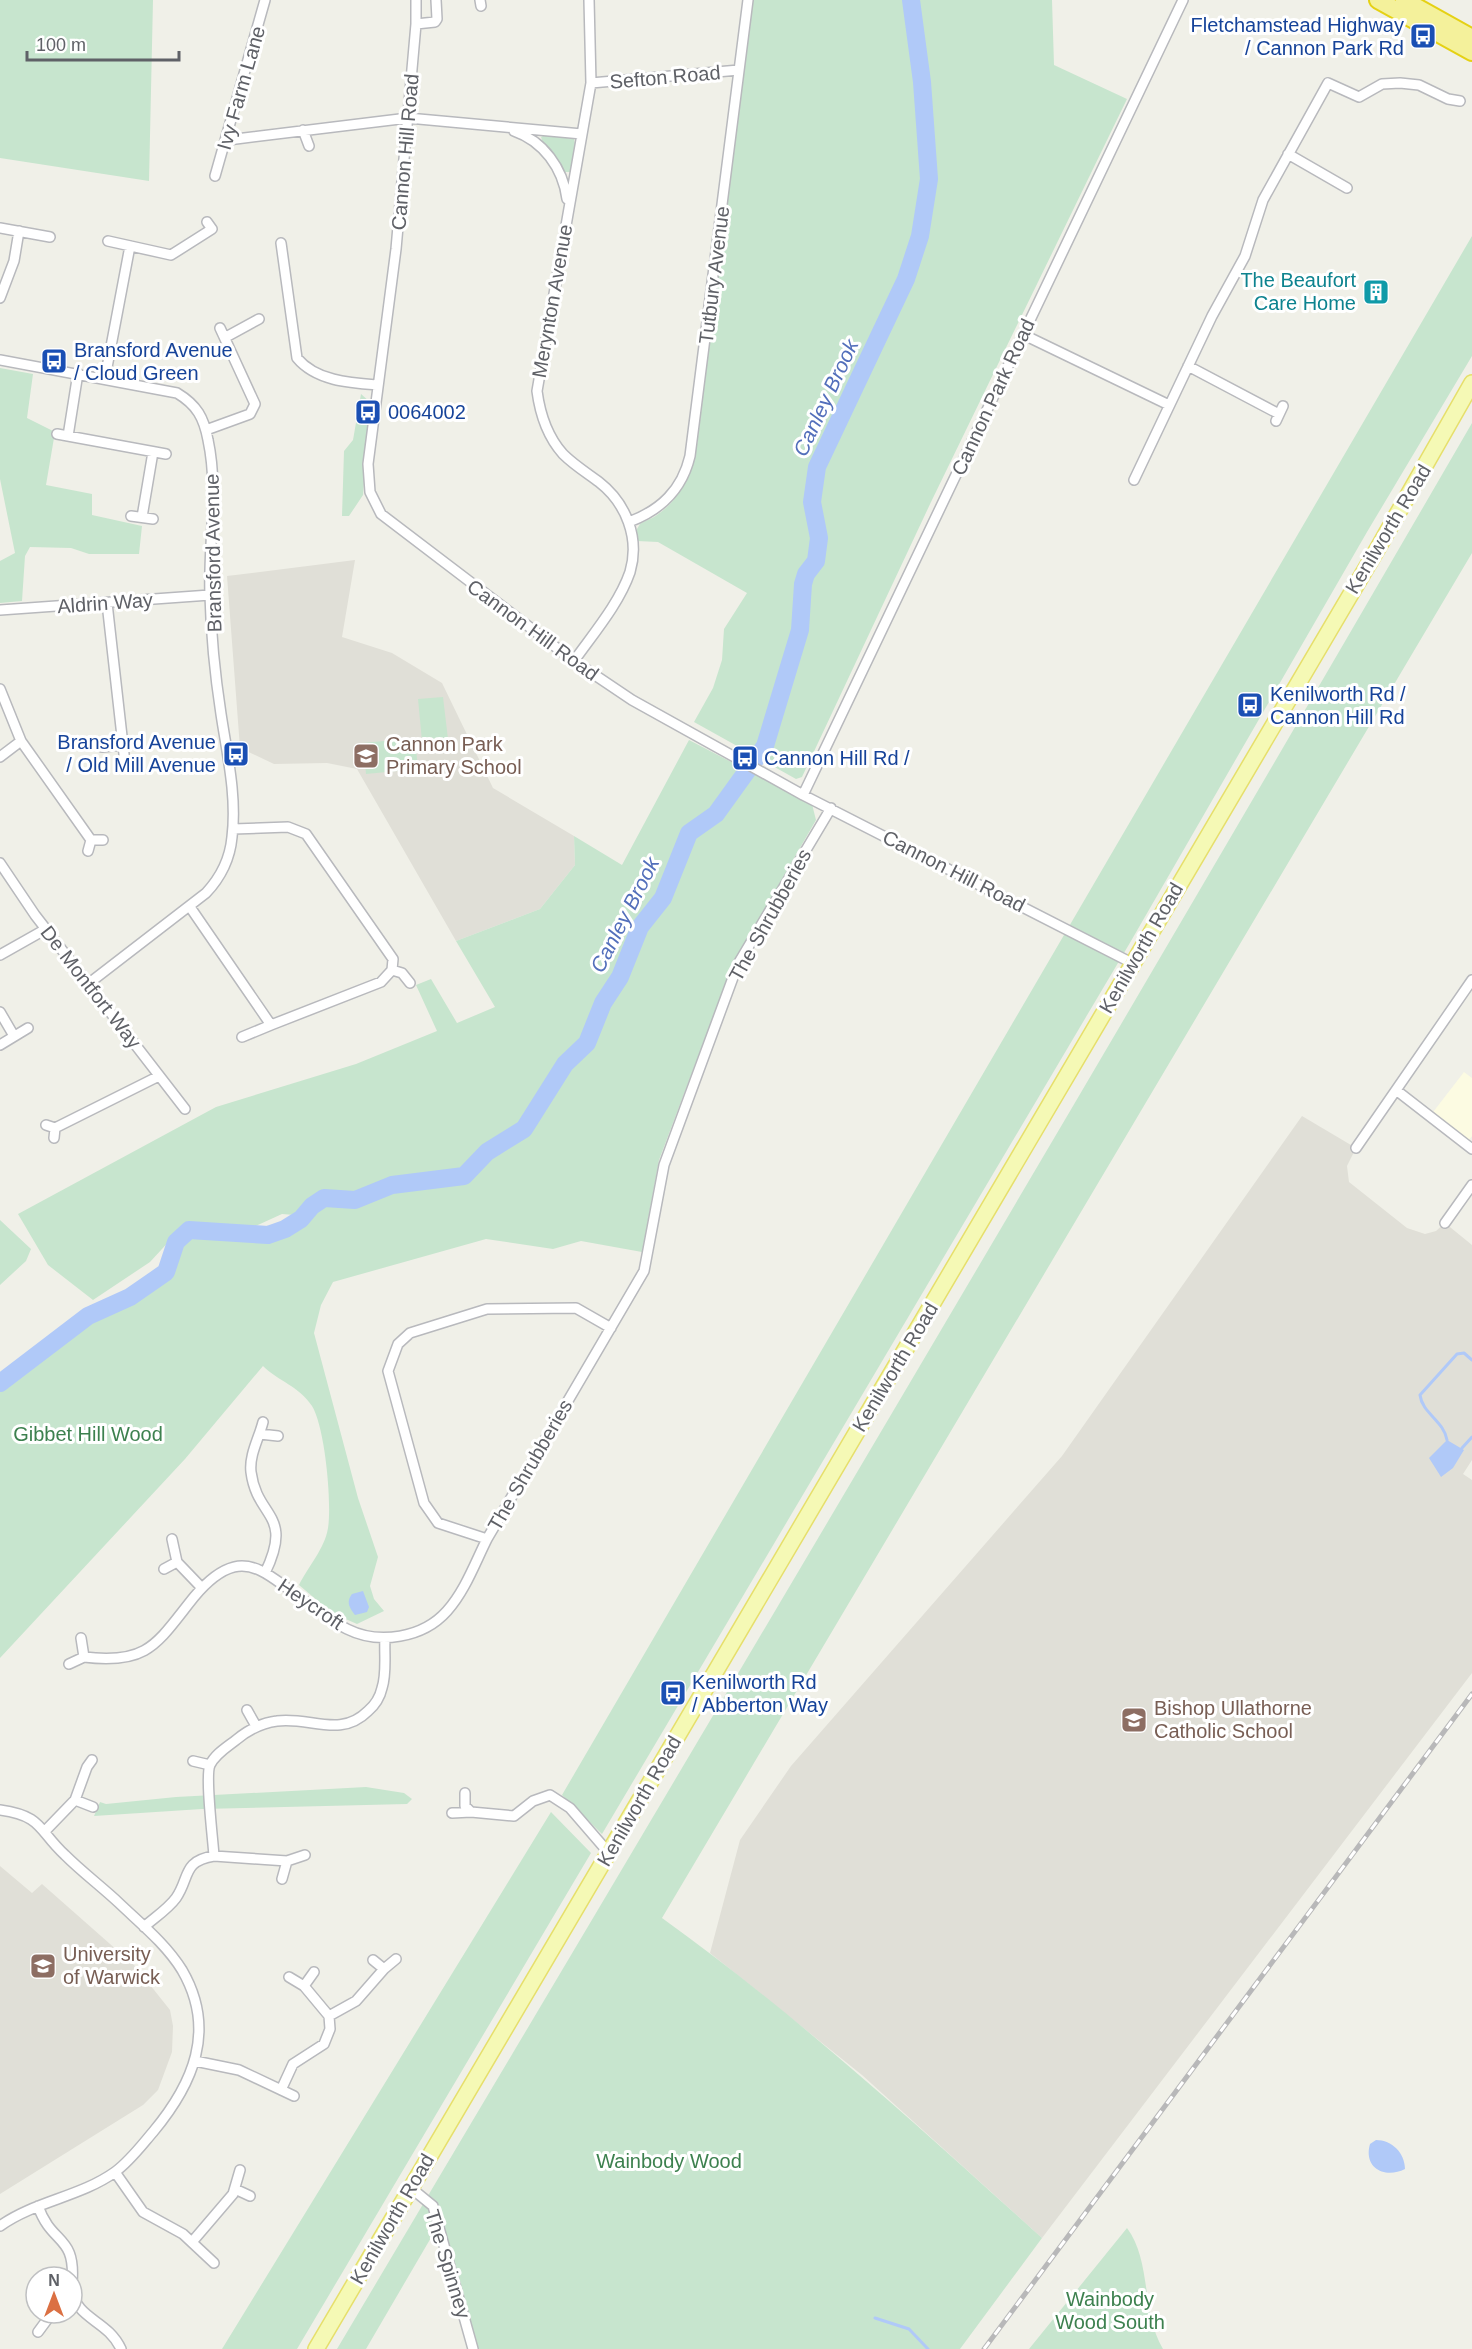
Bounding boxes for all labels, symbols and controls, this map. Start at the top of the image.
place label: Fletchamstead Highway / Cannon Park Rd [1191,14,1404,59]
bus stop icon: Fletchamstead Highway / Cannon Park Rd [1408,21,1438,51]
scale bar [27,24,178,62]
street label: Ivy Farm Lane [213,24,269,152]
text: 100 m [36,35,86,55]
street label: Sefton Road [609,61,721,93]
street label: Cannon Hill Road [387,73,423,231]
street label: Tutbury Avenue [695,205,733,345]
street label: Merynton Avenue [528,223,576,379]
place label: The Beaufort Care Home [1240,269,1356,314]
building icon: The Beaufort Care Home [1361,277,1391,307]
street label: Cannon Park Road [947,315,1039,479]
water label: Canley Brook [788,334,863,460]
place label: Bransford Avenue / Cloud Green [74,339,233,384]
bus stop icon: Bransford Avenue / Cloud Green [39,346,69,376]
bus stop icon: 0064002 [353,397,383,427]
place label: 0064002 [388,401,466,423]
street label: Kenilworth Road [1341,460,1435,598]
street label: Bransford Avenue [201,473,225,633]
street label: Cannon Hill Road [463,575,603,685]
street label: Aldrin Way [56,589,154,617]
place label: Kenilworth Rd / Cannon Hill Rd [1270,683,1406,728]
bus stop icon: Kenilworth Rd / Cannon Hill Rd [1235,690,1265,720]
place label: Bransford Avenue / Old Mill Avenue [57,731,216,776]
place label: Cannon Park Primary School [386,733,522,778]
bus stop icon: Bransford Avenue / Old Mill Avenue [221,739,251,769]
school or university icon: Cannon Park Primary School [351,741,381,771]
bus stop icon: Cannon Hill Rd / [730,743,760,773]
place label: Cannon Hill Rd / [764,747,910,769]
street label: Cannon Hill Road [879,826,1029,916]
street label: The Shrubberies [725,845,815,985]
water label: Canley Brook [586,852,664,976]
street label: Kenilworth Road [1095,879,1187,1017]
street label: De Montfort Way [36,921,146,1053]
street label: Kenilworth Road [848,1298,942,1436]
street label: The Shrubberies [484,1395,576,1535]
park label: Gibbet Hill Wood [13,1423,163,1445]
street label: Heycroft [274,1574,348,1634]
place label: Kenilworth Rd / Abberton Way [692,1671,828,1716]
bus stop icon: Kenilworth Rd / Abberton Way [658,1678,688,1708]
place label: Bishop Ullathorne Catholic School [1154,1697,1312,1742]
school or university icon: Bishop Ullathorne Catholic School [1119,1705,1149,1735]
street label: Kenilworth Road [593,1732,685,1870]
place label: University of Warwick [63,1943,161,1988]
school or university icon: University of Warwick [28,1951,58,1981]
street label: Kenilworth Road [346,2150,438,2288]
park label: Wainbody Wood [596,2150,742,2172]
street label: The Spinney [421,2207,475,2321]
north arrow [24,2265,84,2325]
text: N [48,2272,60,2289]
park label: Wainbody Wood South [1055,2288,1165,2333]

